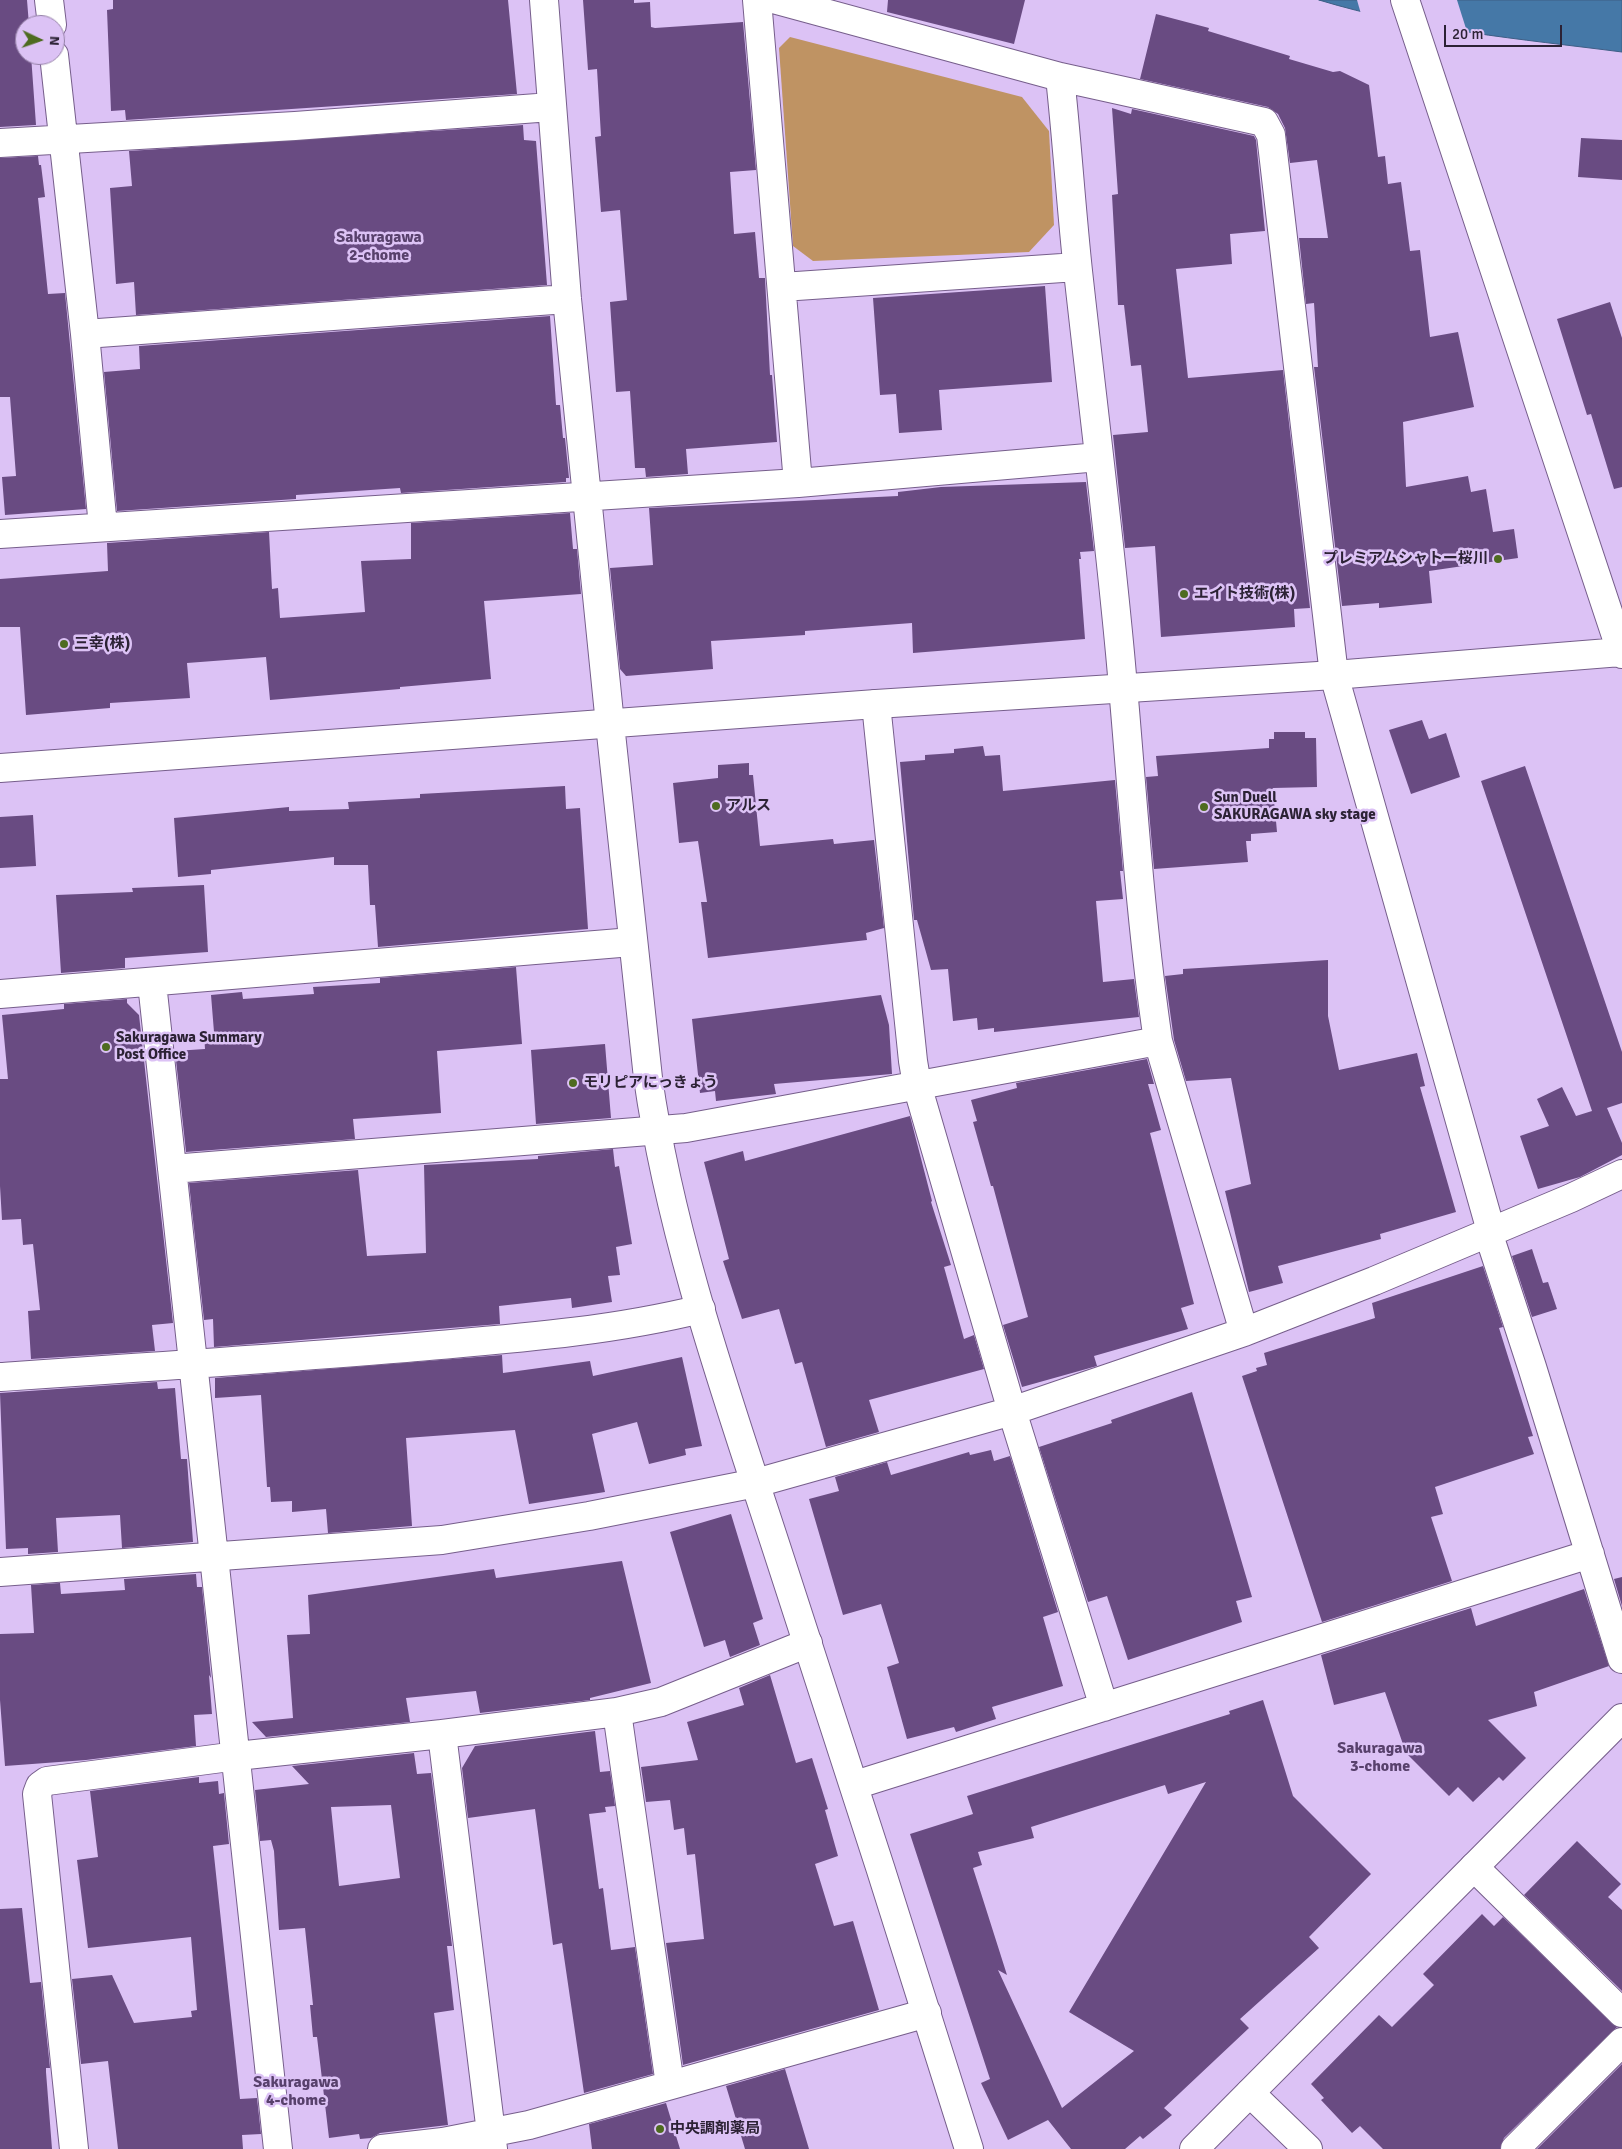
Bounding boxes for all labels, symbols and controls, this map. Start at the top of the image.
north arrow [15,15,65,65]
scale bar [1447,15,1564,47]
text: 20 m [1452,25,1483,43]
text: N [46,35,63,46]
district label: Sakuragawa 2-chome [336,228,422,266]
place label: プレミアムシャトー桜川 [1323,550,1488,568]
marker: プレミアムシャトー桜川 [1492,553,1504,565]
place label: エイト技術(株) [1194,585,1295,603]
marker: エイト技術(株) [1178,588,1190,600]
place label: 三幸(株) [74,635,130,653]
marker: 三幸(株) [58,638,70,650]
place label: Sun Duell SAKURAGAWA sky stage [1214,789,1376,824]
place label: アルス [726,797,771,815]
marker: アルス [710,800,722,812]
marker: Sun Duell SAKURAGAWA sky stage [1198,801,1210,813]
place label: Sakuragawa Summary Post Office [116,1029,262,1064]
marker: Sakuragawa Summary Post Office [100,1041,112,1053]
place label: モリピアにっきょう [583,1074,718,1092]
marker: モリピアにっきょう [567,1077,579,1089]
district label: Sakuragawa 3-chome [1337,1739,1423,1777]
district label: Sakuragawa 4-chome [253,2073,339,2111]
place label: 中央調剤薬局 [670,2120,760,2138]
marker: 中央調剤薬局 [654,2123,666,2135]

